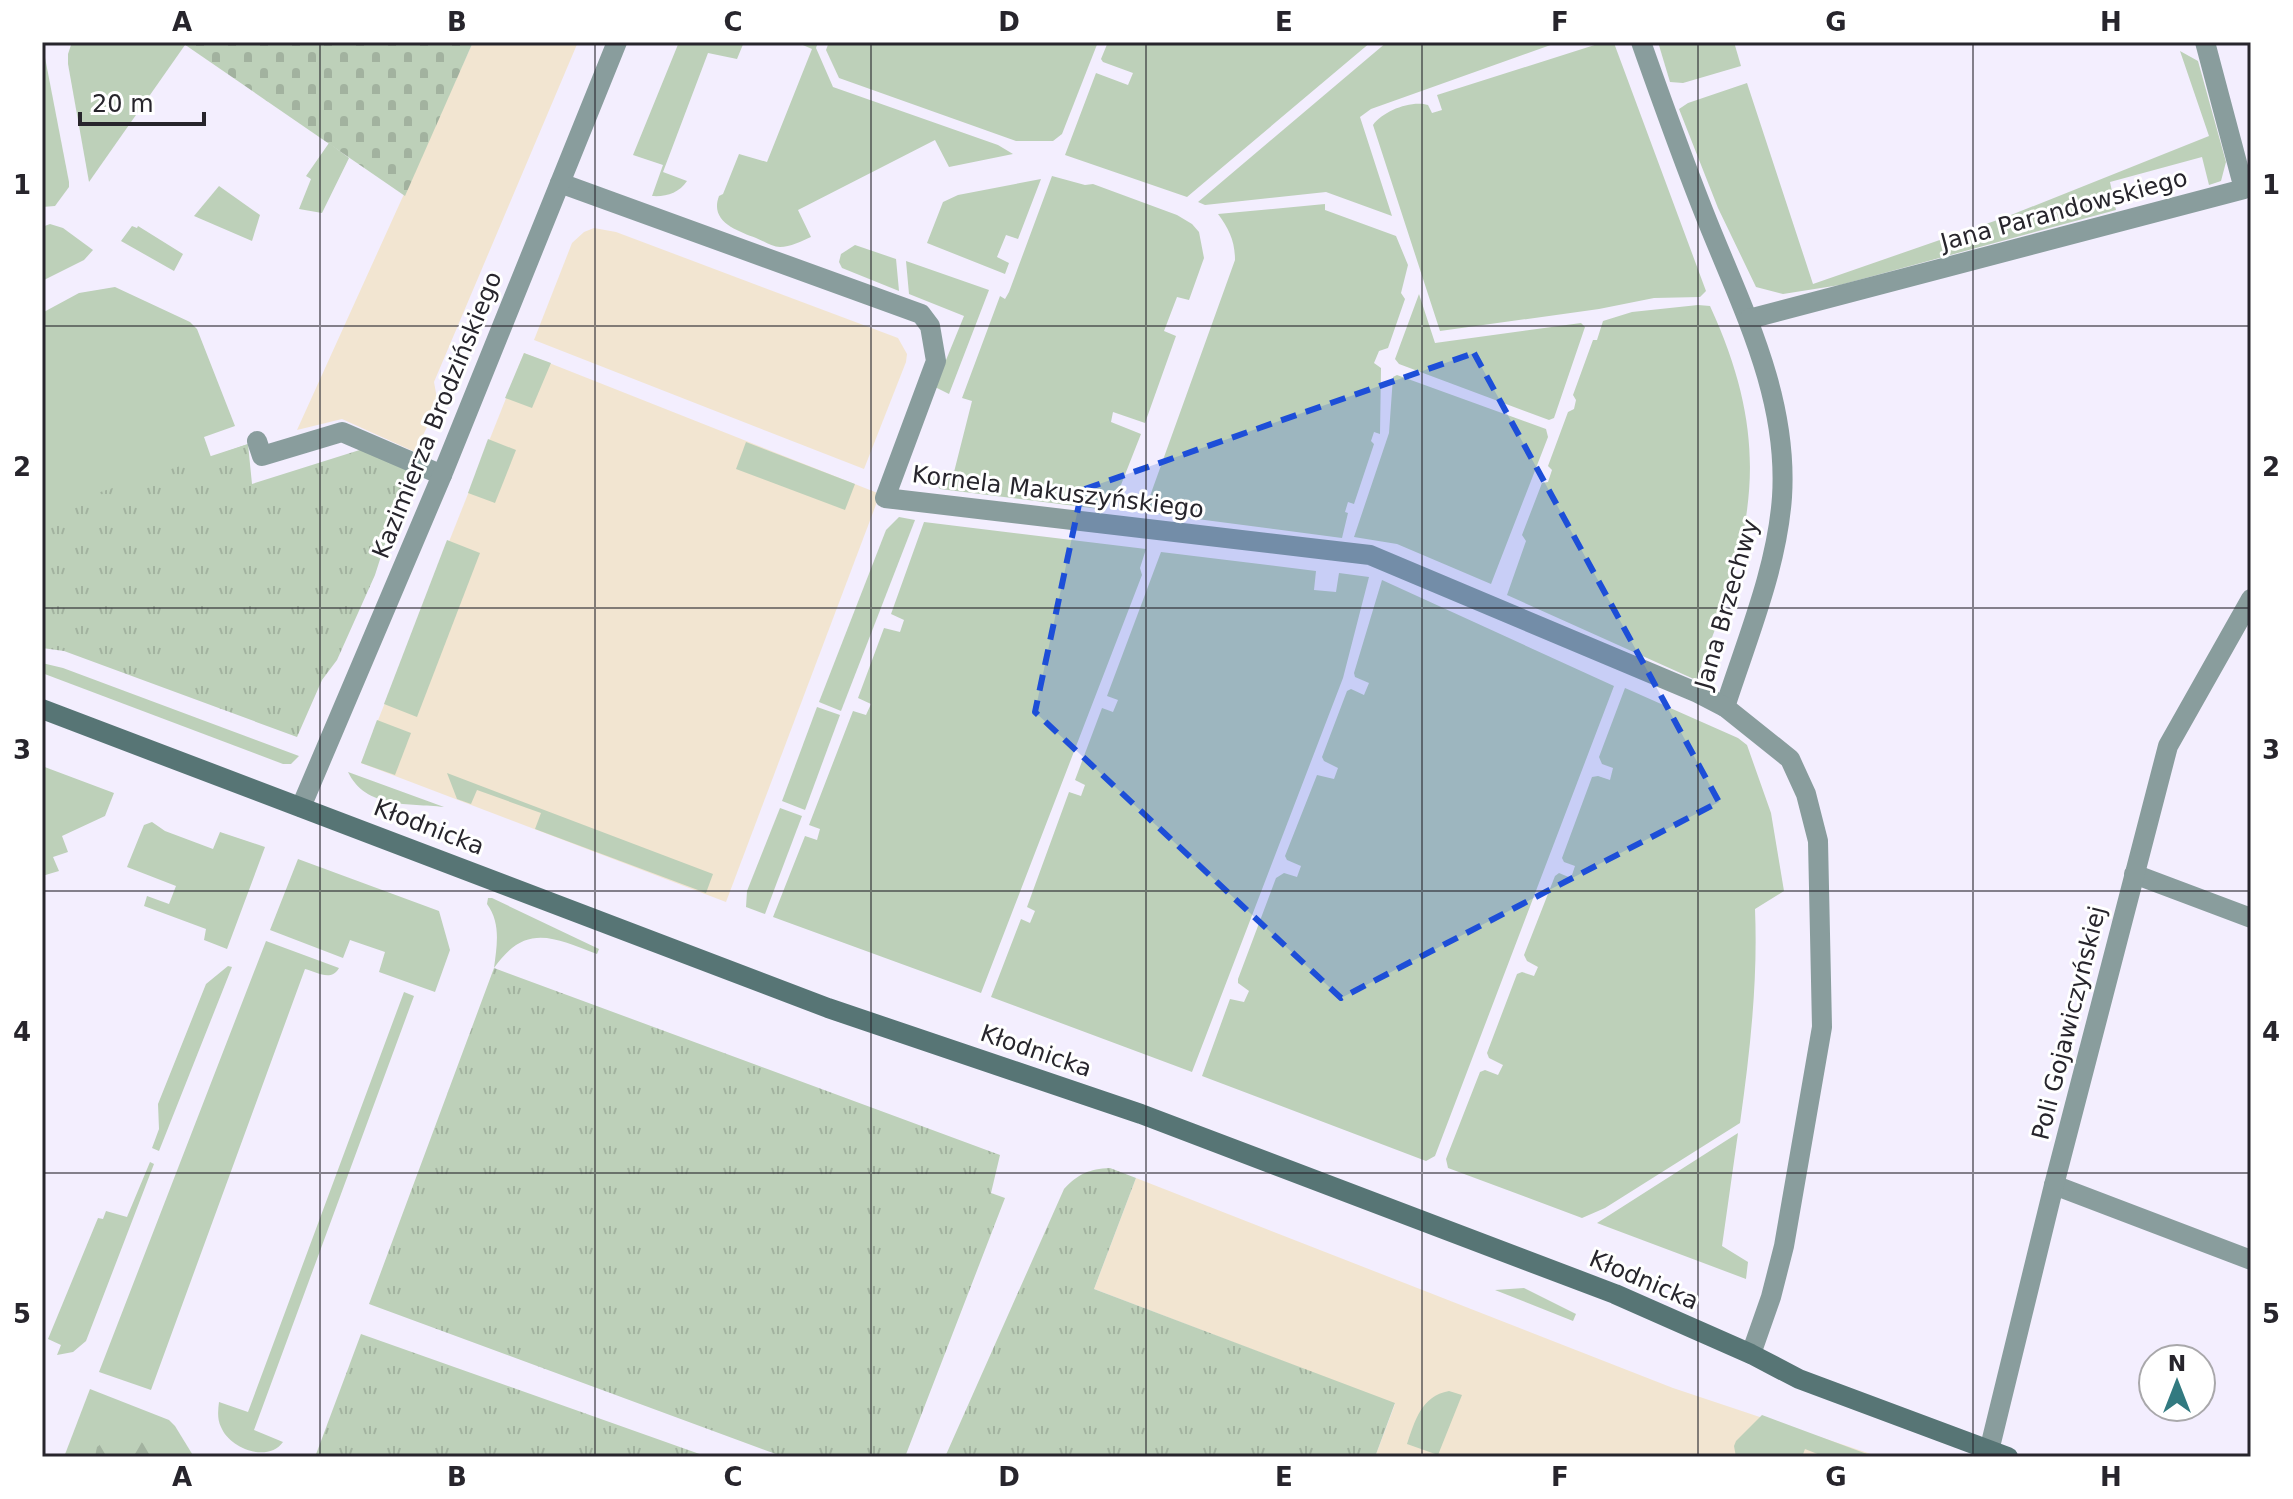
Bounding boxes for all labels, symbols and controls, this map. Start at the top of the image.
text: A [172,7,192,37]
text: B [447,7,467,37]
text: C [723,7,743,37]
text: D [998,7,1020,37]
text: E [1275,7,1293,37]
text: F [1551,7,1569,37]
text: G [1825,7,1847,37]
text: H [2100,7,2122,37]
scale bar [80,76,204,126]
text: 20 m [92,90,154,118]
street label: Jana Parandowskiego [1936,164,2191,257]
text: 1 [13,170,31,200]
text: 1 [2262,170,2280,200]
street label: Kazimierza Brodzińskiego [367,267,507,563]
text: 2 [13,452,31,482]
text: 2 [2262,452,2280,482]
street label: Kornela Makuszyńskiego [911,460,1205,524]
street label: Jana Brzechwy [1689,516,1765,694]
text: 3 [13,735,31,765]
text: 3 [2262,735,2280,765]
street label: Kłodnicka [370,793,488,861]
street label: Poli Gojawiczyńskiej [2026,903,2112,1143]
text: 4 [13,1017,31,1047]
text: 4 [2262,1017,2280,1047]
street label: Kłodnicka [977,1019,1095,1083]
street label: Kłodnicka [1585,1245,1703,1315]
text: 5 [13,1299,31,1329]
text: 5 [2262,1299,2280,1329]
north arrow [2137,1343,2217,1423]
text: N [2168,1351,2186,1376]
text: A [172,1462,192,1492]
text: B [447,1462,467,1492]
text: C [723,1462,743,1492]
text: D [998,1462,1020,1492]
text: E [1275,1462,1293,1492]
text: F [1551,1462,1569,1492]
text: G [1825,1462,1847,1492]
text: H [2100,1462,2122,1492]

